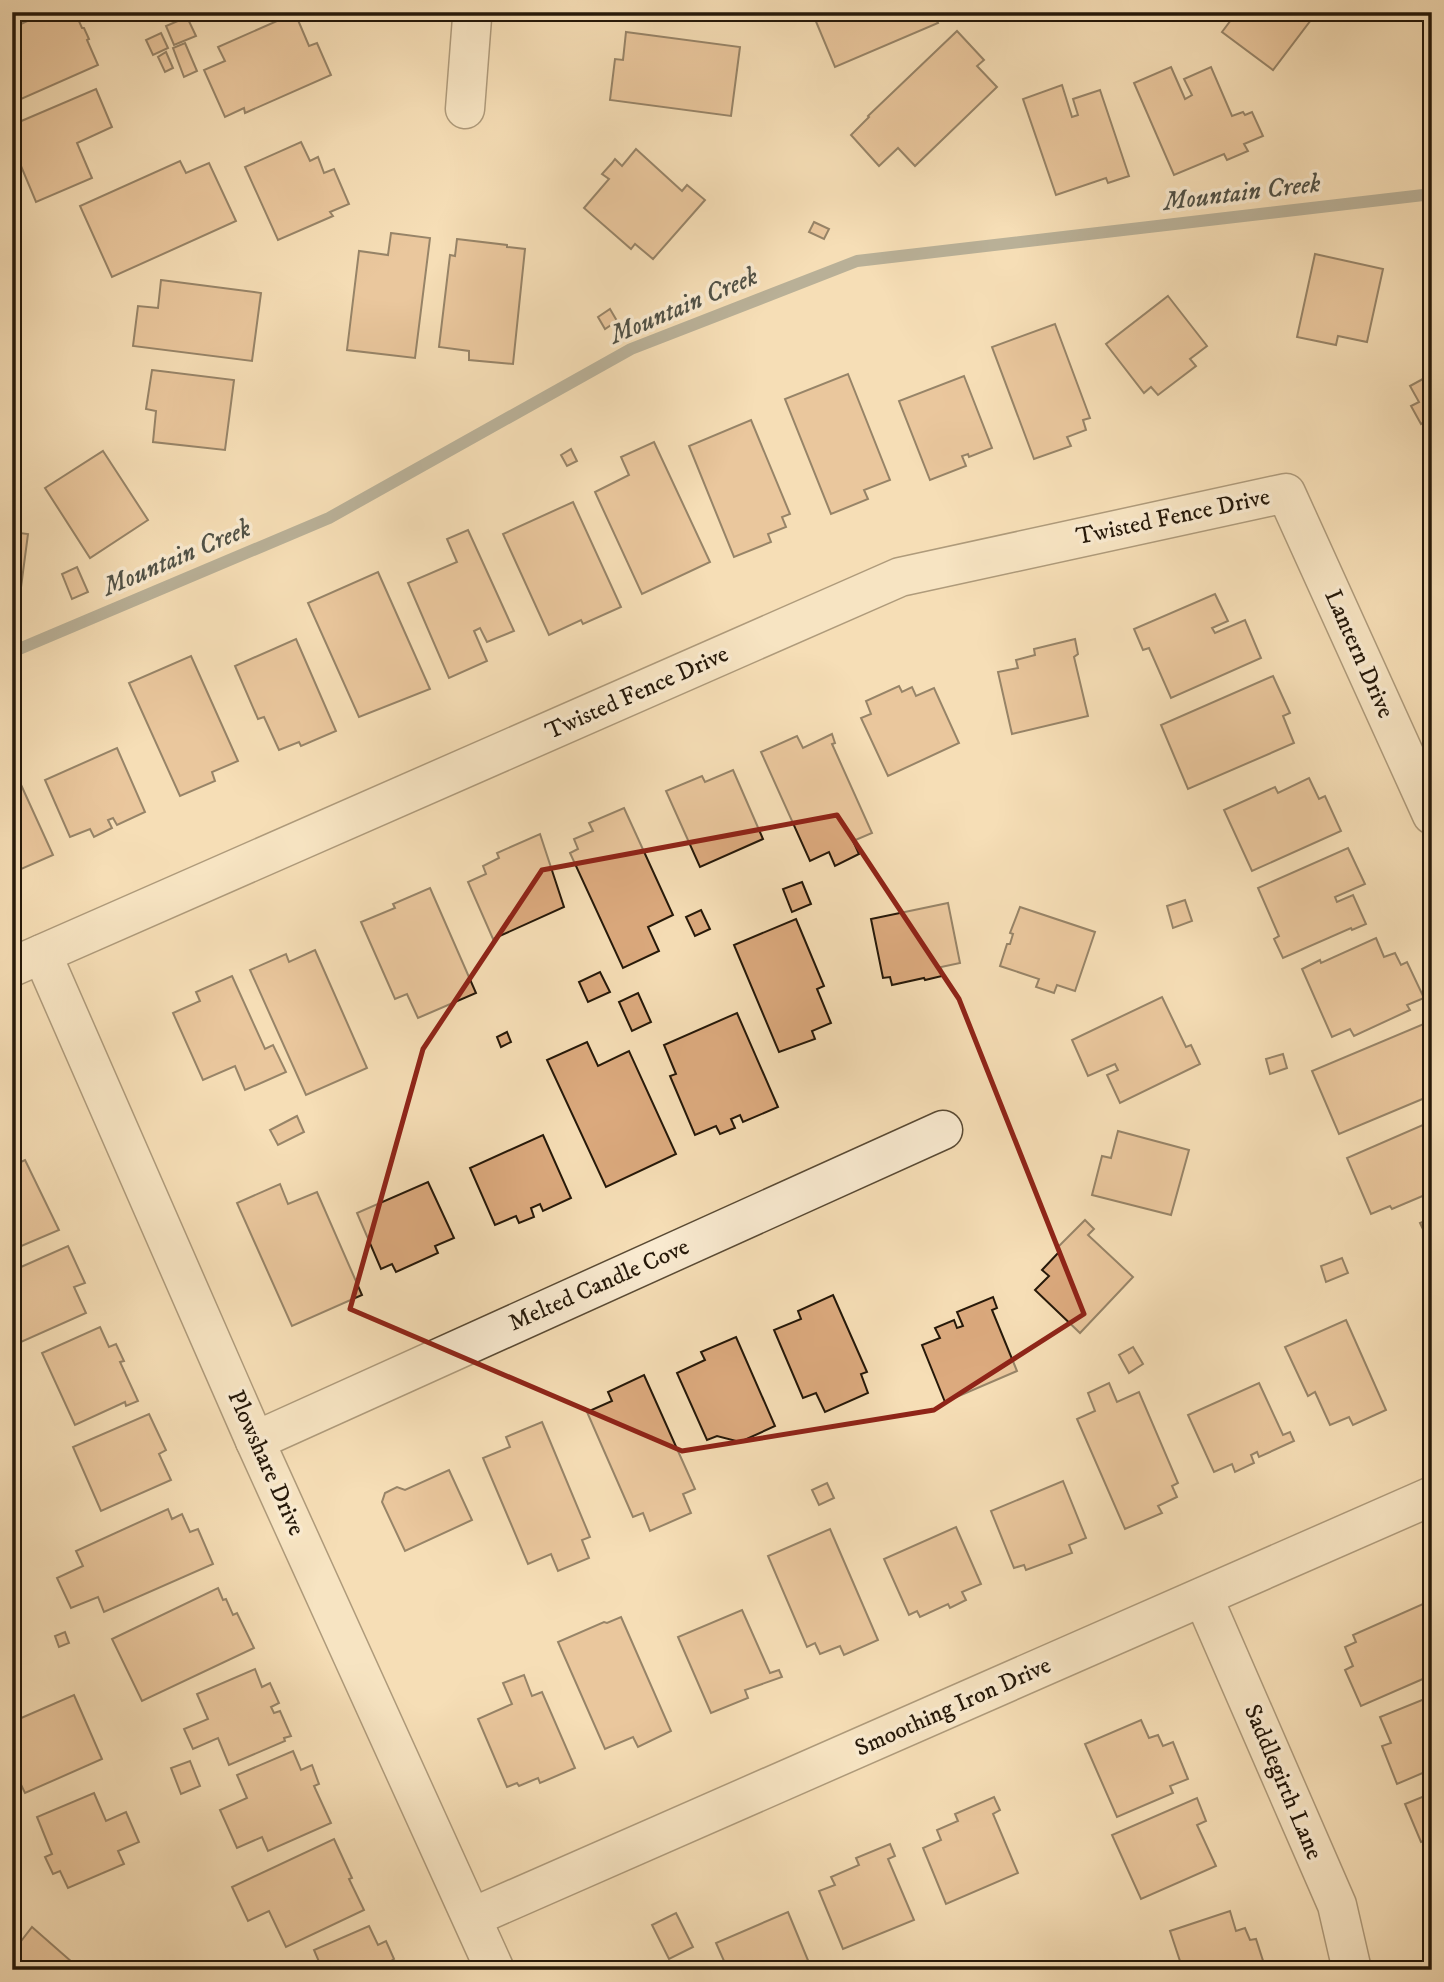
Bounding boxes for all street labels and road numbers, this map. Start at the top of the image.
street label: Twisted Fence Drive [1073,482,1273,552]
street label: Lantern Drive [1317,585,1401,723]
street label: Twisted Fence Drive [541,639,733,747]
street label: Melted Candle Cove [504,1232,694,1338]
street label: Plowshare Drive [221,1386,311,1540]
street label: Smoothing Iron Drive [850,1650,1056,1764]
street label: Saddlegirth Lane [1237,1700,1329,1864]

